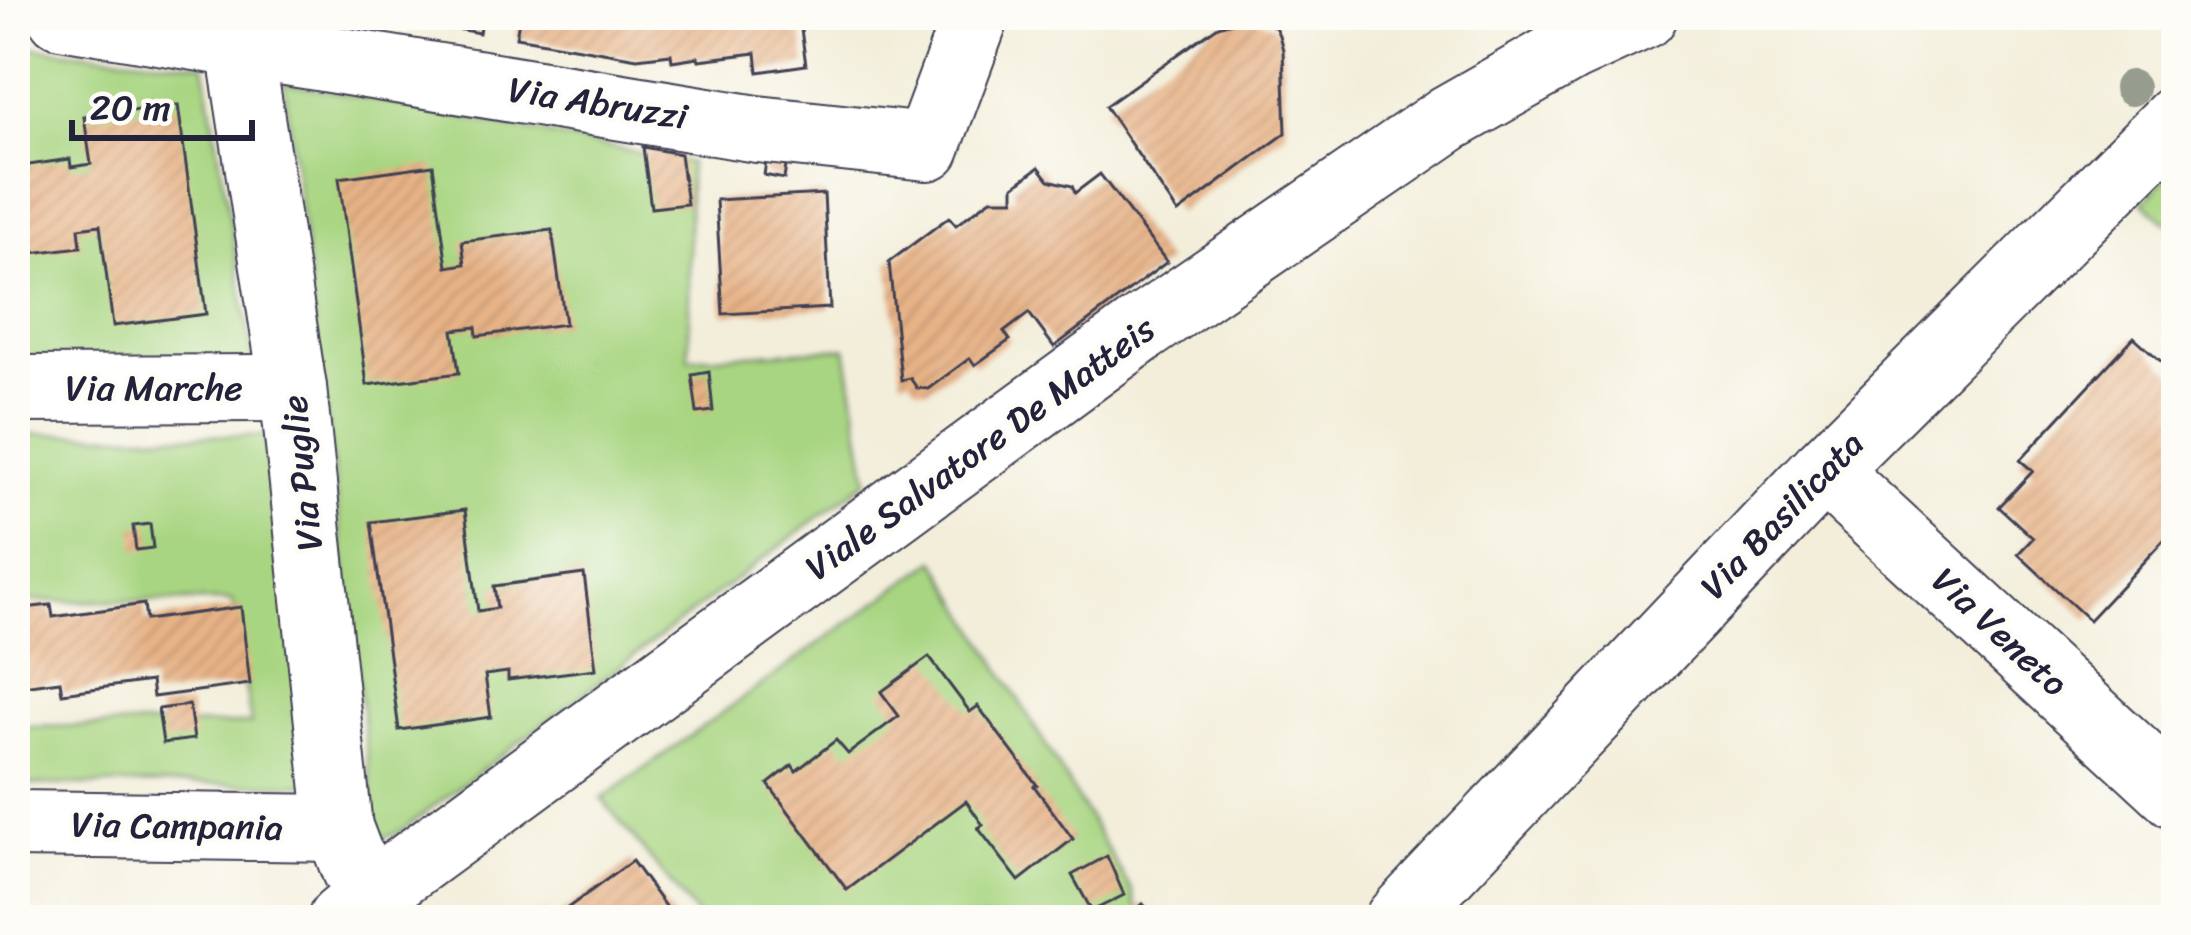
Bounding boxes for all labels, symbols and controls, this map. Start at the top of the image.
street label: Via Abruzzi [504,57,693,149]
scale bar [72,66,252,140]
text: 20 m [90,76,171,140]
street label: Viale Salvatore De Matteis [791,298,1170,598]
street label: Via Marche [65,356,243,420]
street label: Via Puglie [262,392,342,554]
street label: Via Basilicata [1684,415,1880,615]
street label: Via Veneto [1916,551,2084,713]
street label: Via Campania [71,792,283,860]

